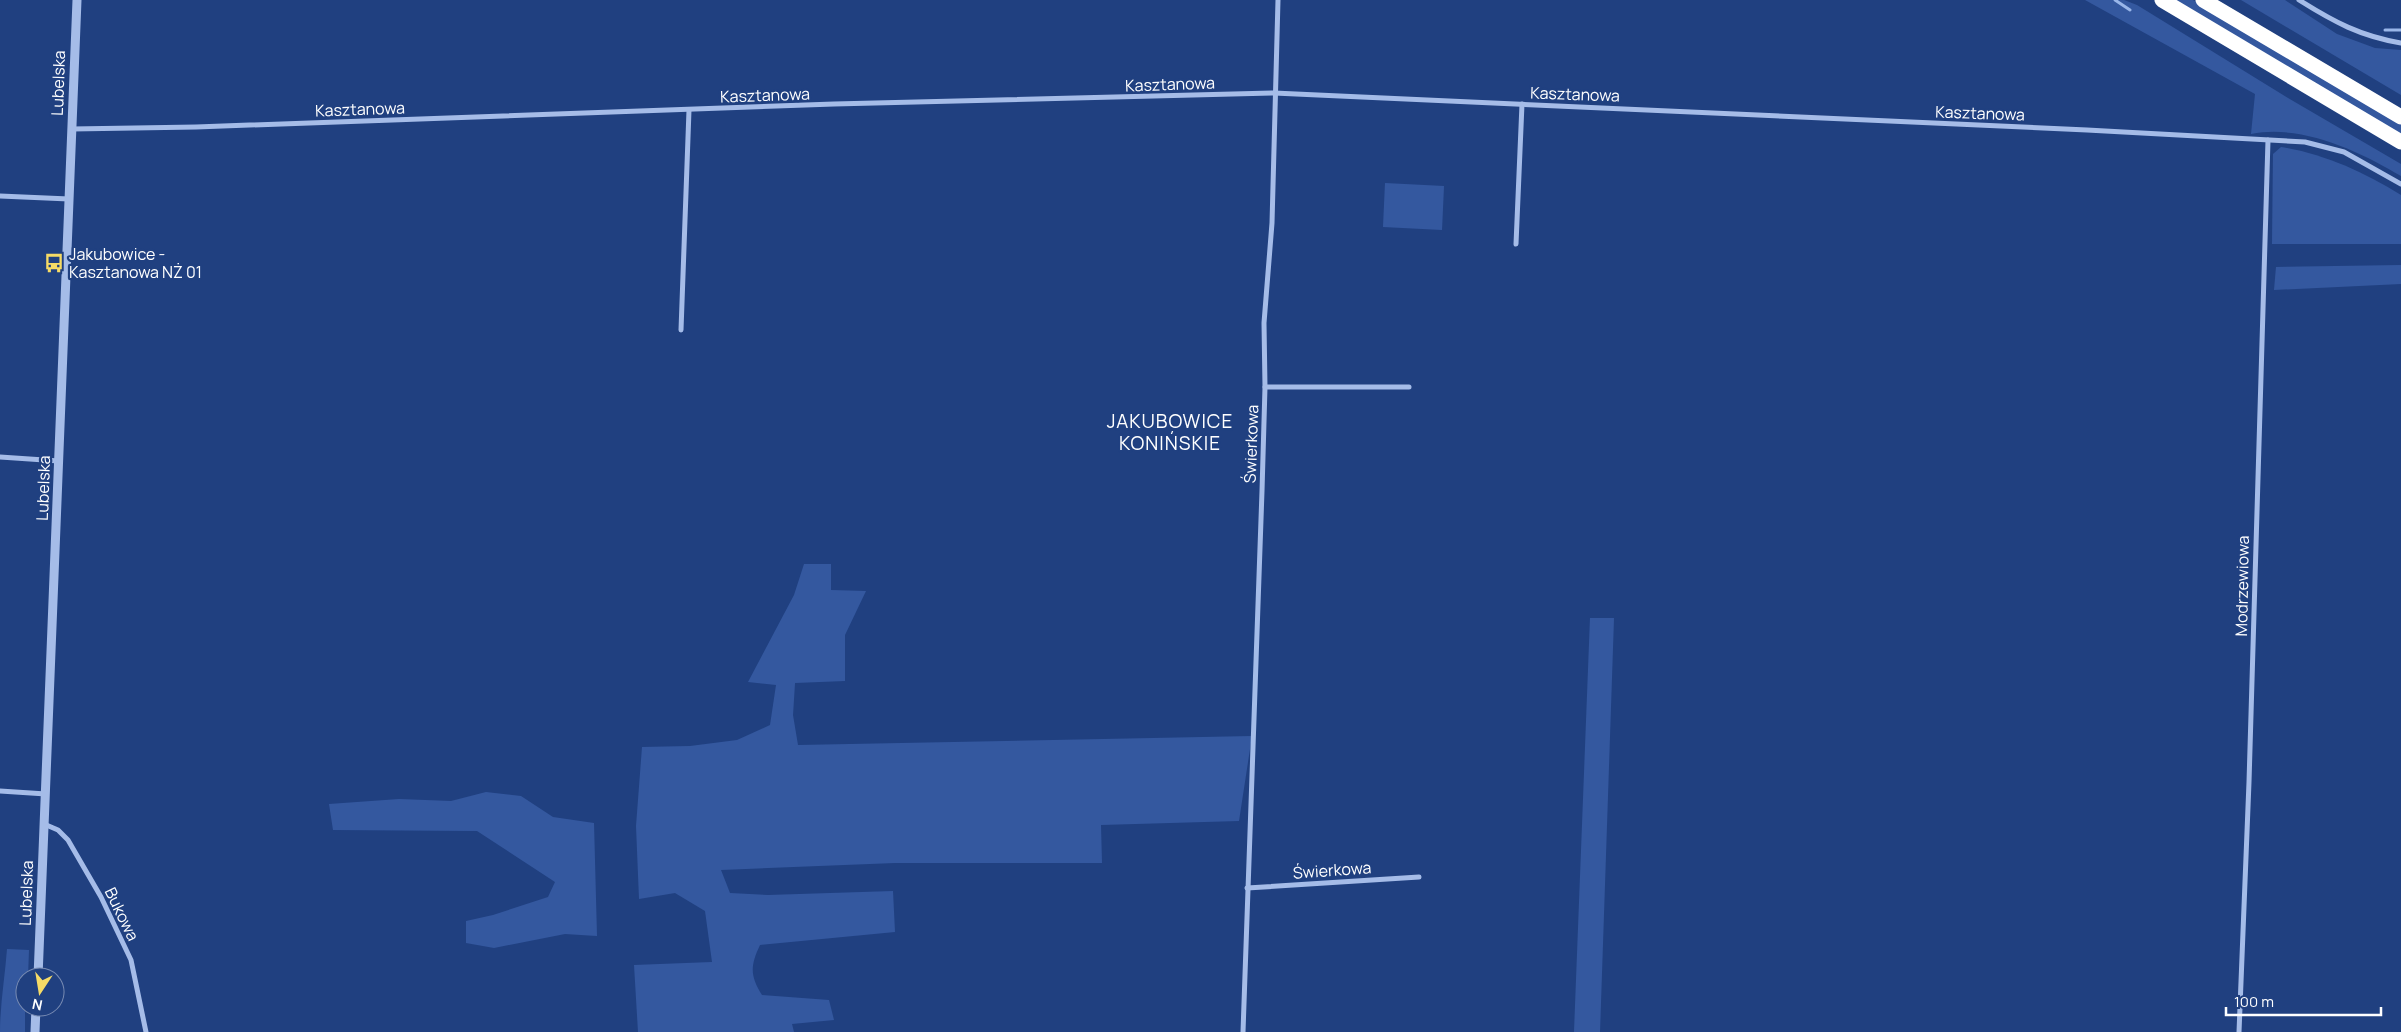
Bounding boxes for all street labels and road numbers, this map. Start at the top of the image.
street label: Lubelska [46,50,70,116]
street label: Kasztanowa [1125,71,1215,97]
street label: Kasztanowa [1530,81,1620,107]
street label: Kasztanowa [720,82,810,108]
street label: Kasztanowa [315,96,405,122]
street label: Kasztanowa [1935,100,2025,126]
street label: Świerkowa [1239,404,1263,484]
street label: Lubelska [31,455,55,521]
street label: Modrzewiowa [2230,535,2254,637]
street label: Świerkowa [1292,856,1372,884]
street label: Lubelska [14,860,38,926]
street label: Bukowa [100,884,144,944]

